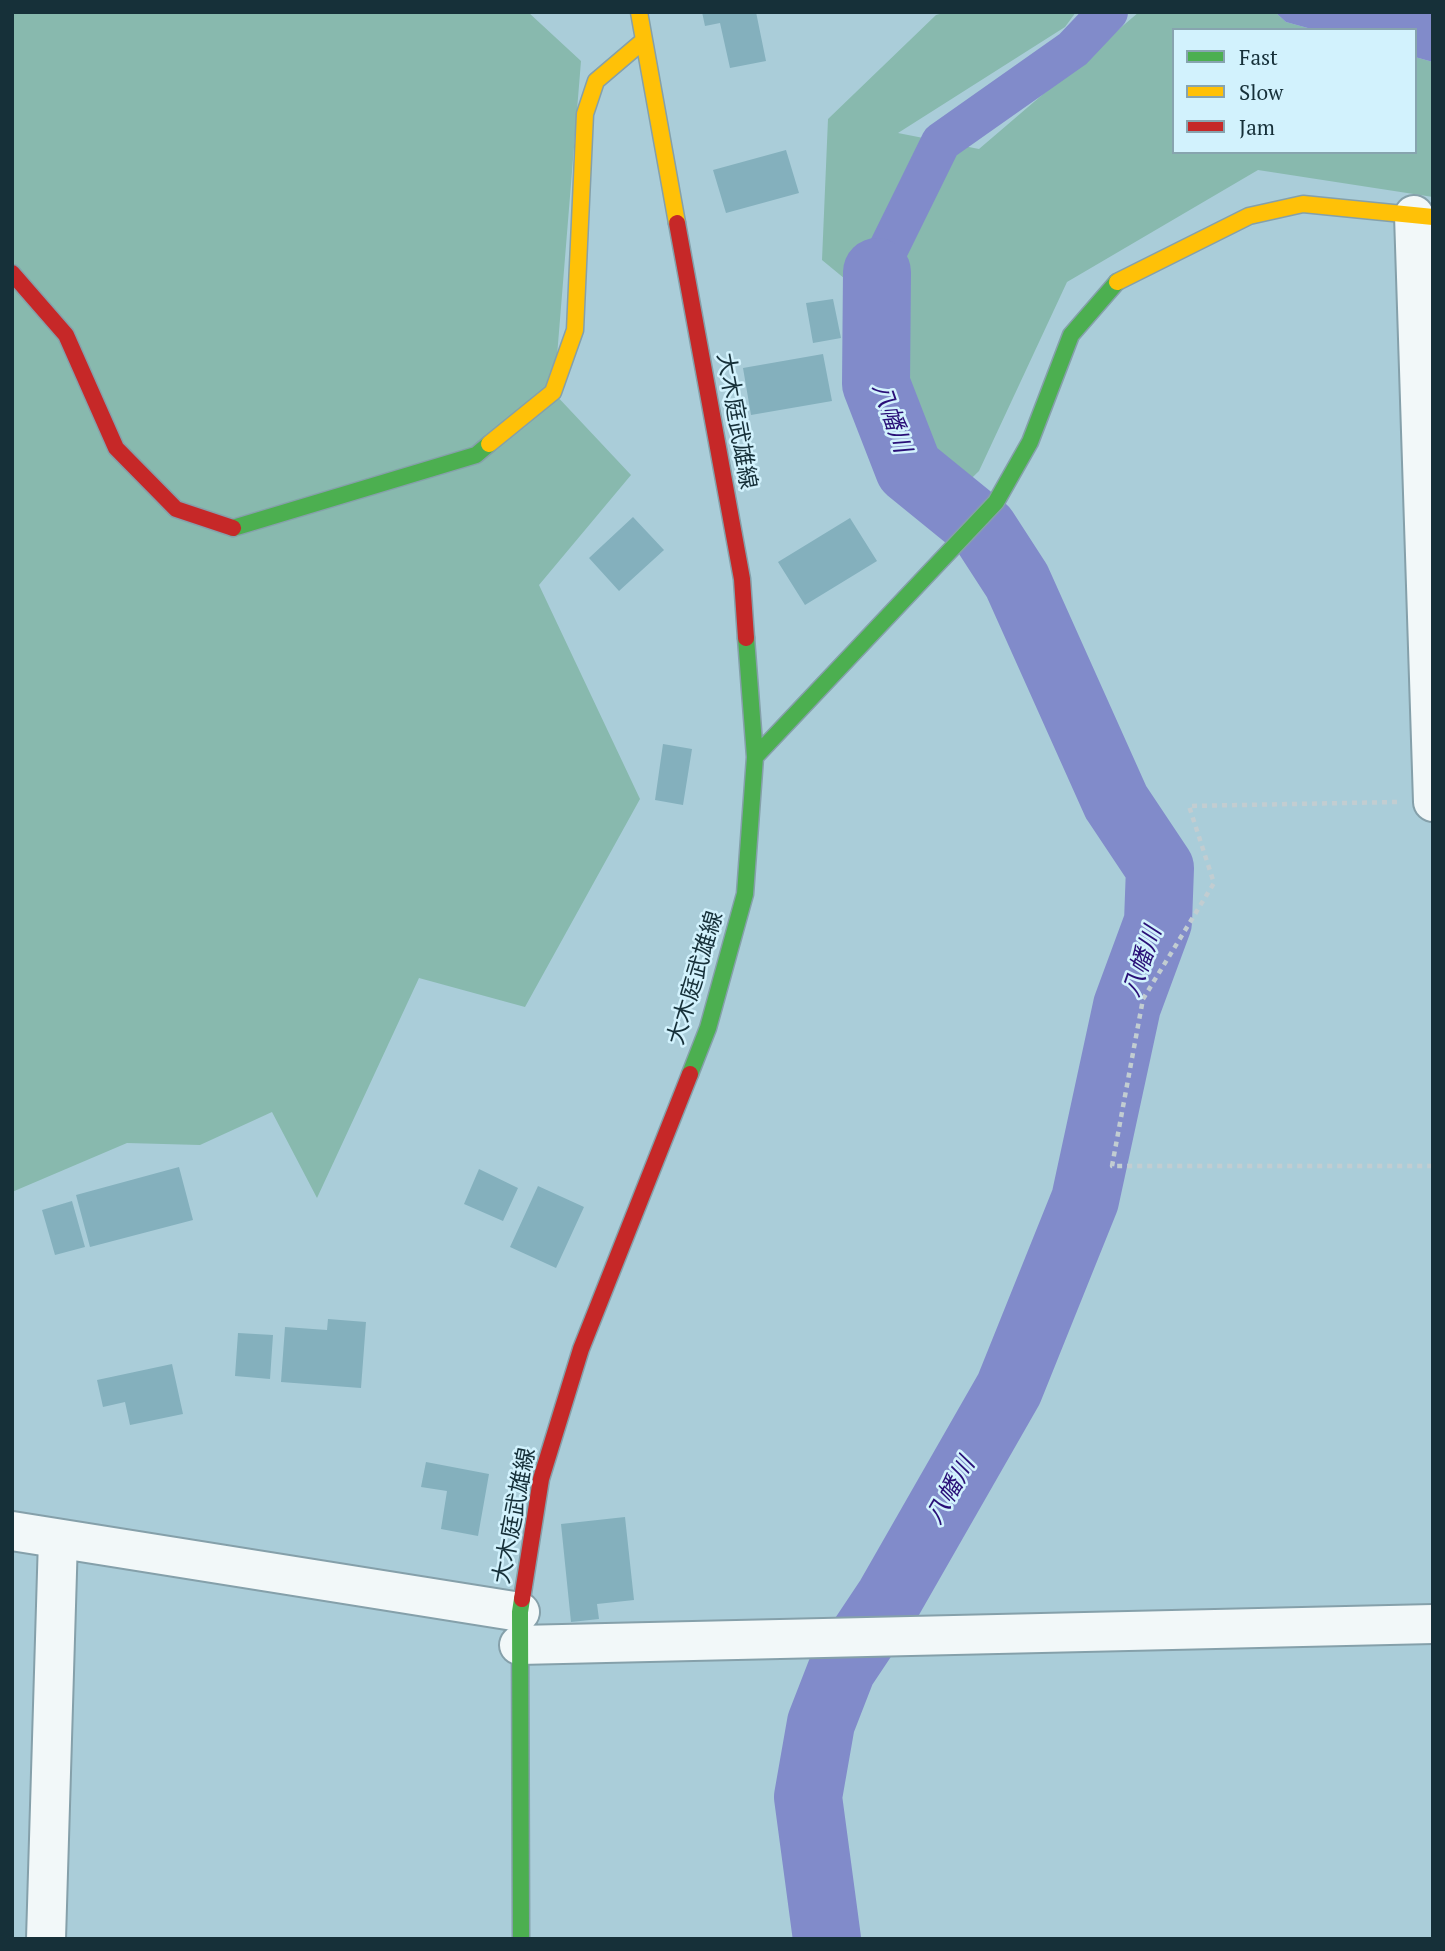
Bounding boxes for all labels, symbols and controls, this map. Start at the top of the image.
legend [1172,28,1417,154]
text: Fast [1239,43,1278,71]
text: Slow [1239,78,1283,106]
text: Jam [1239,113,1275,141]
street label: 大木庭武雄線 [710,351,762,491]
water label: 八幡川 [866,379,916,457]
street label: 大木庭武雄線 [663,908,729,1048]
water label: 八幡川 [1118,923,1168,1001]
street label: 大木庭武雄線 [488,1446,542,1586]
water label: 八幡川 [921,1453,981,1529]

